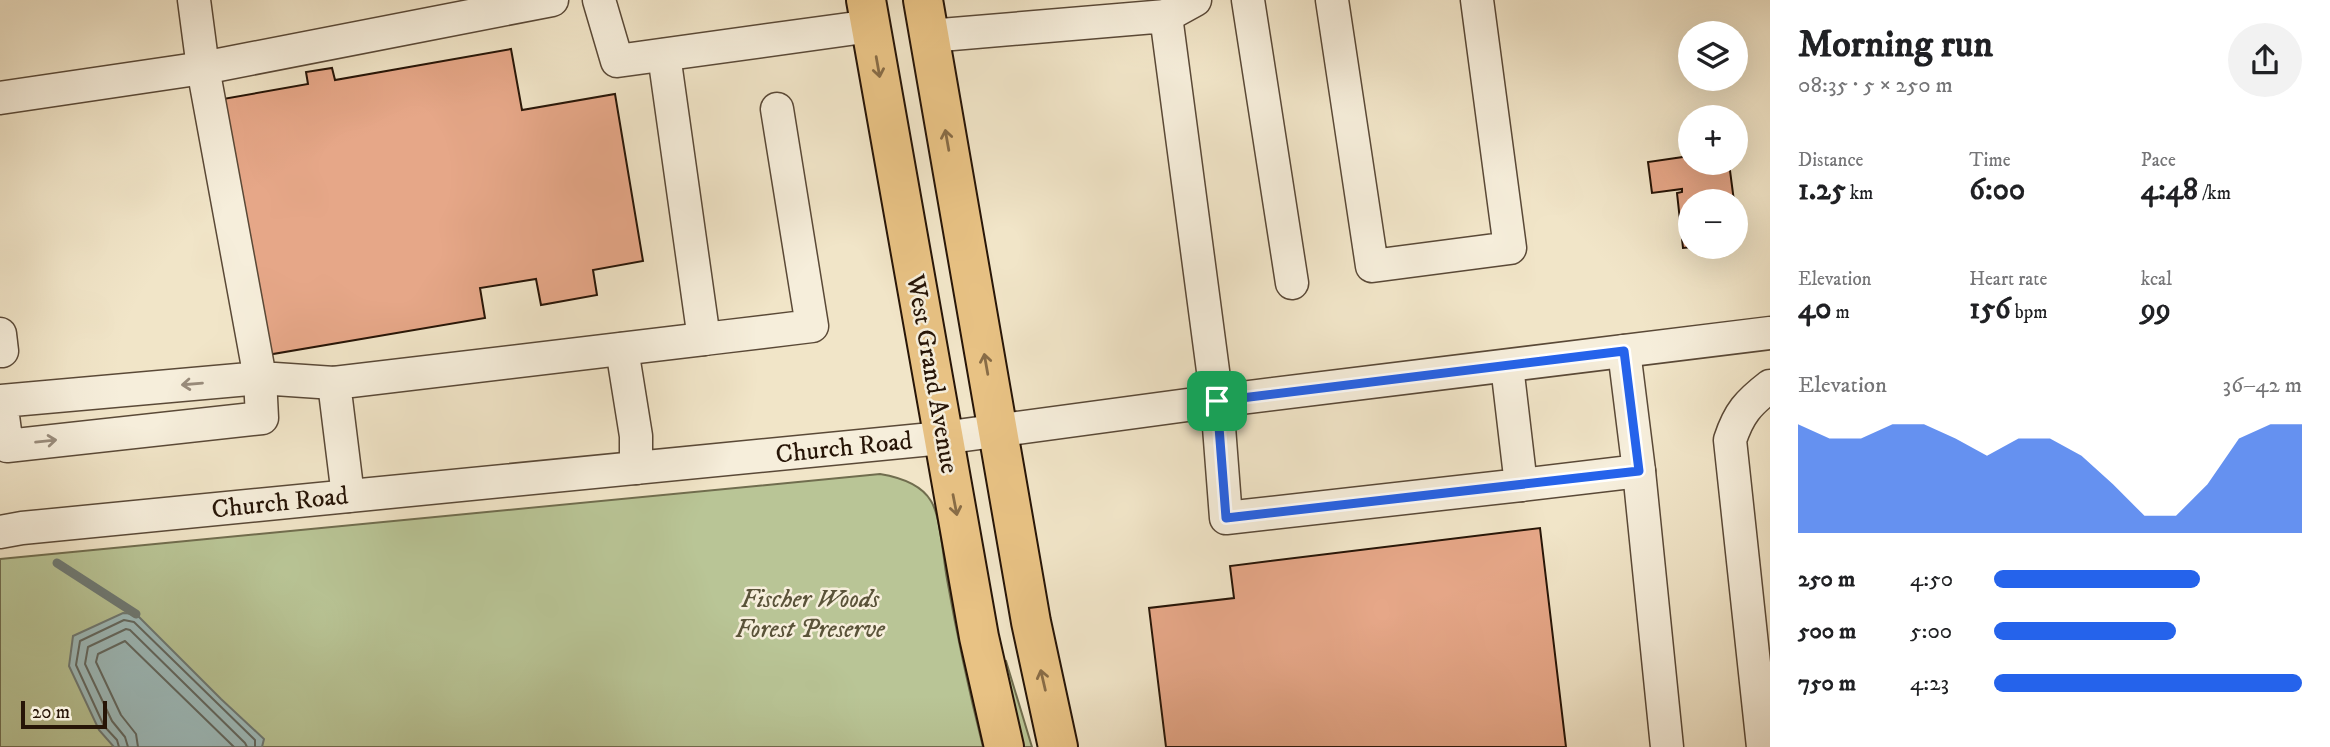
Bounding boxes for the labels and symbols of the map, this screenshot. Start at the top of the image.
one-way arrow [872,55,885,78]
one-way arrow [940,129,953,152]
street label: West Grand Avenue [898,271,966,476]
one-way arrow [979,353,992,376]
pin [1187,371,1247,431]
one-way arrow [181,377,204,390]
street label: Church Road [774,424,914,472]
one-way arrow [34,435,57,448]
street label: Church Road [210,479,350,527]
one-way arrow [949,493,962,516]
park label: Fischer Woods Forest Preserve [735,583,886,646]
one-way arrow [1036,670,1049,692]
scale bar [21,698,107,730]

